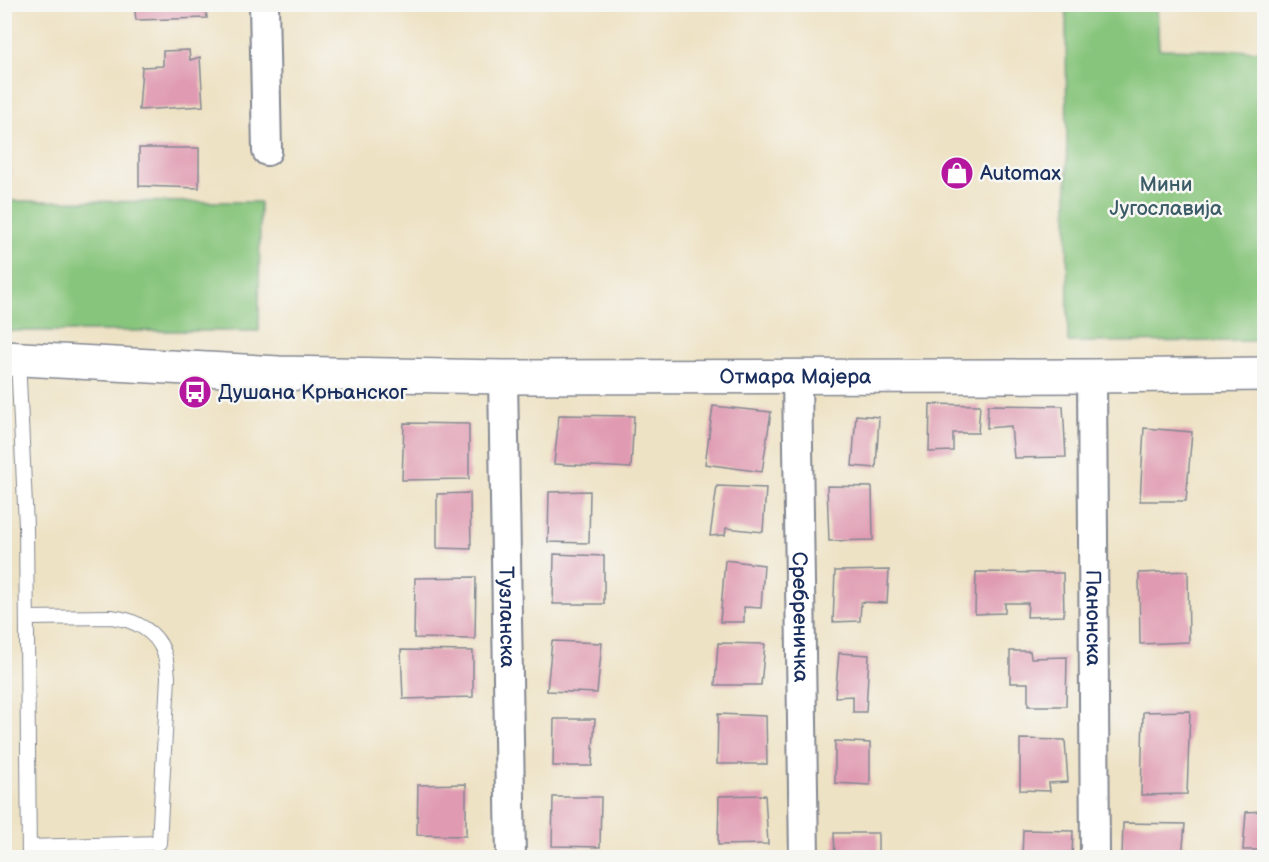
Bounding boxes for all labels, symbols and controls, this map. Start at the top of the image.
shop icon: Automax [939,155,975,191]
place label: Automax [980,161,1061,186]
park label: Мини Југославија [1110,172,1223,221]
street label: Отмара Мајера [720,364,872,390]
bus stop icon: Душана Крњанског [177,374,213,410]
place label: Душана Крњанског [218,380,408,405]
street label: Сребреничка [787,552,813,683]
street label: Тузланска [493,566,520,669]
street label: Панонска [1080,570,1106,667]

